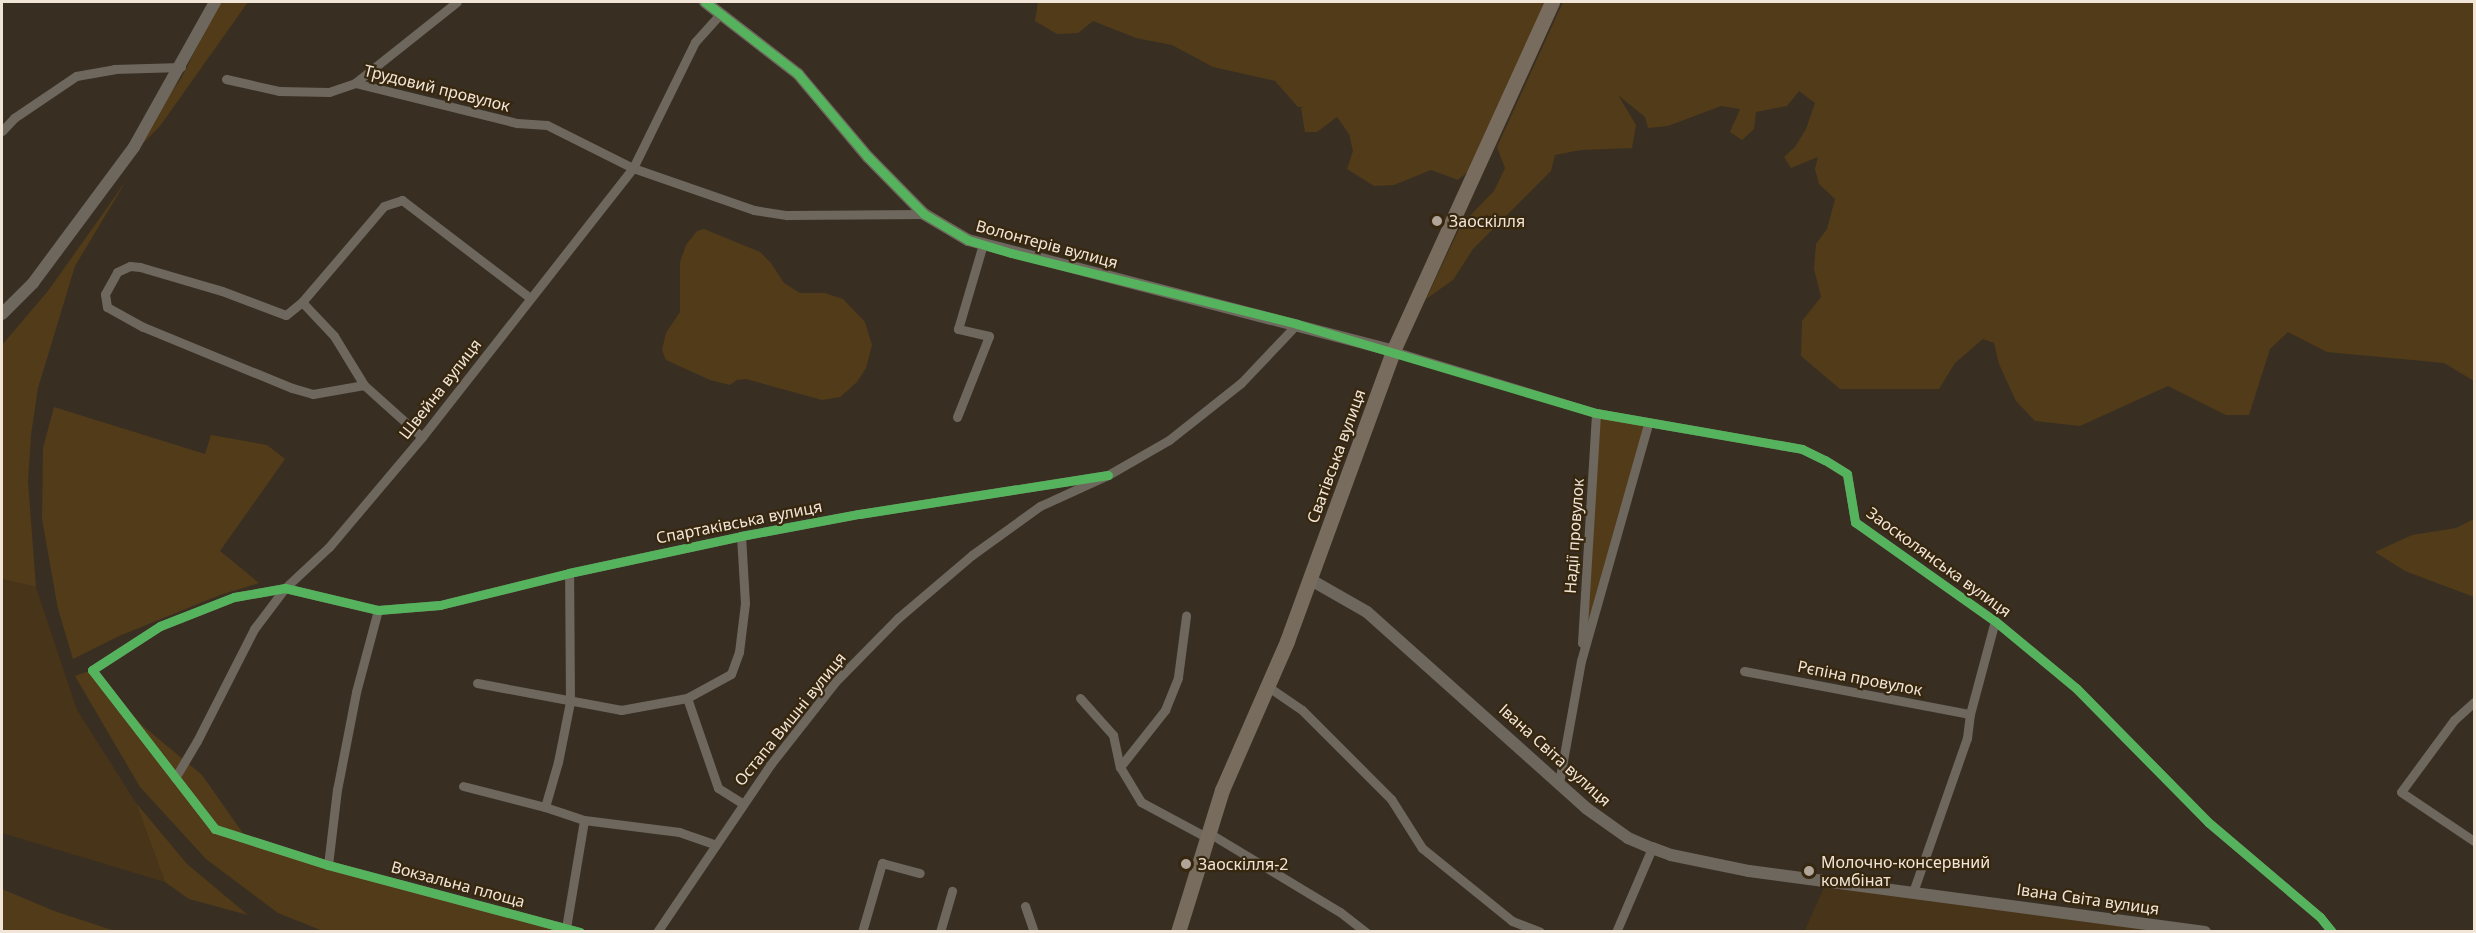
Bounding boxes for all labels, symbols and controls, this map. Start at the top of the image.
street label: Трудовий провулок [362,61,512,115]
place label: Заоскілля [1449,211,1525,231]
marker: Заоскілля [1430,214,1444,228]
street label: Волонтерів вулиця [974,216,1120,272]
street label: Швейна вулиця [395,335,485,443]
street label: Сватівська вулиця [1303,386,1369,526]
street label: Надії провулок [1560,478,1588,594]
street label: Спартаківська вулиця [654,496,824,548]
street label: Заосколянська вулиця [1863,503,2015,621]
street label: Остапа Вишні вулиця [730,648,850,790]
street label: Рєпіна провулок [1796,656,1924,700]
street label: Івана Світа вулиця [1495,700,1615,810]
place label: Молочно-консервний комбінат [1821,852,1990,890]
place label: Заоскілля-2 [1198,854,1288,874]
street label: Вокзальна площа [389,857,527,911]
marker: Заоскілля-2 [1179,857,1193,871]
marker: Молочно-консервний комбінат [1802,864,1816,878]
street label: Івана Світа вулиця [2015,879,2161,919]

